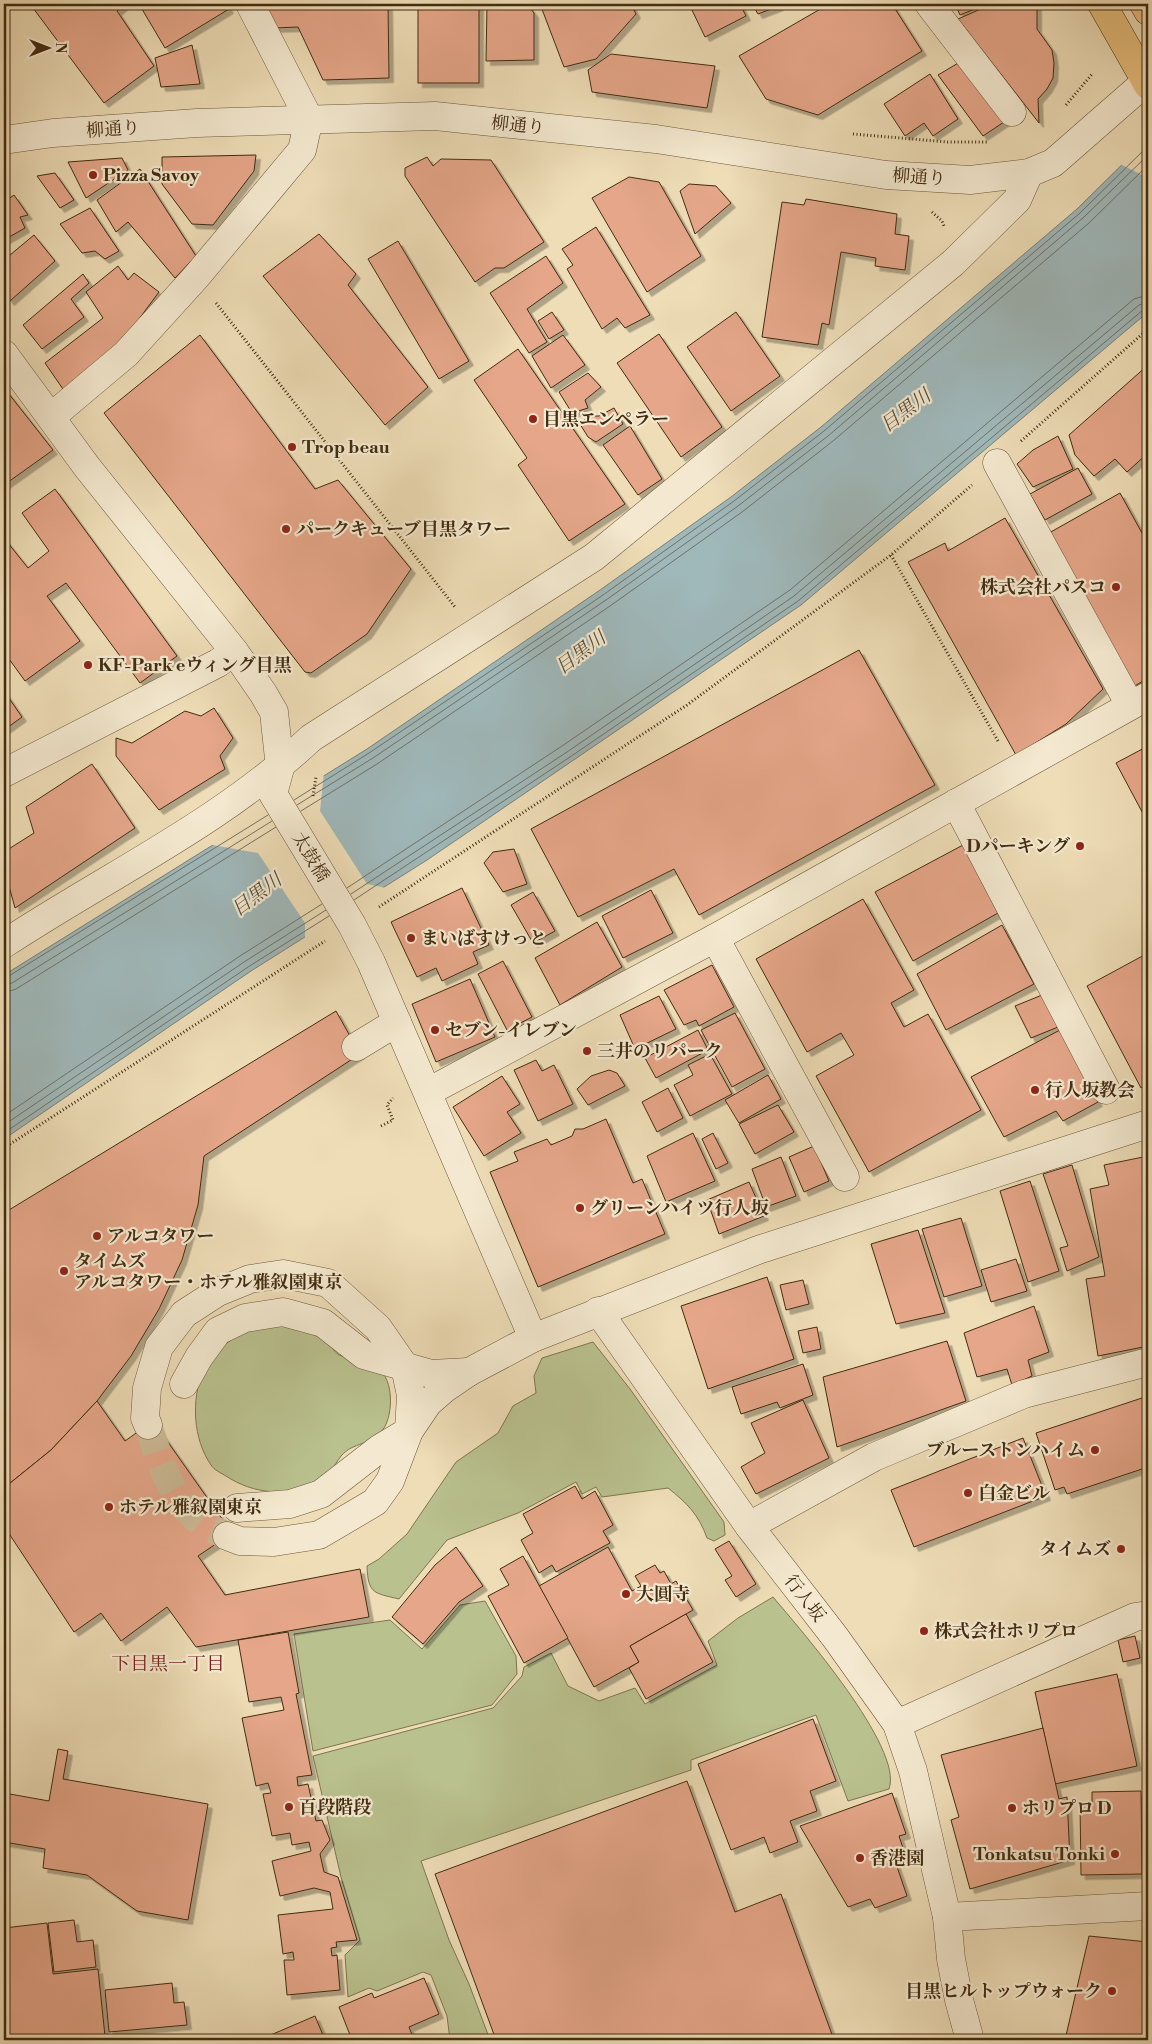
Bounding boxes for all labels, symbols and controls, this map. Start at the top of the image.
north arrow [22,22,72,72]
text: N [51,42,69,54]
street label: 柳通り [490,111,546,140]
street label: 柳通り [85,116,141,143]
place label: Pizza Savoy [103,164,200,187]
street label: 柳通り [891,164,947,191]
marker: Pizza Savoy [87,169,99,181]
water label: 目黒川 [876,383,937,438]
place label: 目黒エンペラー [543,408,669,431]
marker: 目黒エンペラー [527,413,539,425]
place label: Trop beau [302,436,390,459]
marker: Trop beau [286,441,298,453]
place label: パークキューブ目黒タワー [296,518,511,541]
marker: パークキューブ目黒タワー [280,523,292,535]
place label: 株式会社パスコ [980,576,1106,599]
marker: 株式会社パスコ [1110,581,1122,593]
water label: 目黒川 [551,625,612,680]
place label: KF-Park eウィング目黒 [98,654,292,677]
marker: KF-Park eウィング目黒 [82,659,94,671]
street label: 太鼓橋 [287,828,334,886]
place label: Dパーキング [966,835,1070,858]
marker: Dパーキング [1074,840,1086,852]
water label: 目黒川 [227,867,288,922]
place label: まいばすけっと [421,927,547,950]
marker: まいばすけっと [405,932,417,944]
place label: セブン-イレブン [445,1019,577,1042]
marker: セブン-イレブン [429,1024,441,1036]
place label: 三井のリパーク [597,1040,722,1063]
marker: 三井のリパーク [581,1045,593,1057]
place label: 行人坂教会 [1045,1079,1135,1102]
marker: 行人坂教会 [1029,1084,1041,1096]
place label: グリーンハイツ行人坂 [590,1197,769,1220]
marker: グリーンハイツ行人坂 [574,1202,586,1214]
place label: アルコタワー [107,1225,214,1248]
marker: アルコタワー [91,1230,103,1242]
place label: タイムズ アルコタワー・ホテル雅叙園東京 [74,1250,342,1294]
marker: タイムズ アルコタワー・ホテル雅叙園東京 [58,1265,70,1277]
place label: ブルーストンハイム [926,1439,1085,1462]
marker: ブルーストンハイム [1089,1444,1101,1456]
place label: 白金ビル [978,1482,1050,1505]
marker: 白金ビル [962,1487,974,1499]
place label: ホテル雅叙園東京 [119,1496,262,1519]
marker: ホテル雅叙園東京 [103,1501,115,1513]
place label: タイムズ [1039,1538,1111,1561]
marker: タイムズ [1115,1543,1127,1555]
street label: 行人坂 [779,1570,830,1627]
place label: 大圓寺 [636,1583,690,1606]
marker: 大圓寺 [620,1588,632,1600]
place label: 株式会社ホリプロ [934,1620,1078,1643]
marker: 株式会社ホリプロ [918,1625,930,1637]
district label: 下目黒一丁目 [111,1652,225,1676]
place label: 百段階段 [299,1796,371,1819]
place label: ホリプロ D [1022,1797,1111,1820]
marker: 百段階段 [283,1801,295,1813]
marker: ホリプロ D [1006,1802,1018,1814]
place label: Tonkatsu Tonki [973,1843,1105,1866]
place label: 香港園 [870,1847,924,1870]
marker: Tonkatsu Tonki [1109,1848,1121,1860]
marker: 香港園 [854,1852,866,1864]
place label: 目黒ヒルトップウォーク [905,1980,1102,2003]
marker: 目黒ヒルトップウォーク [1106,1985,1118,1997]

